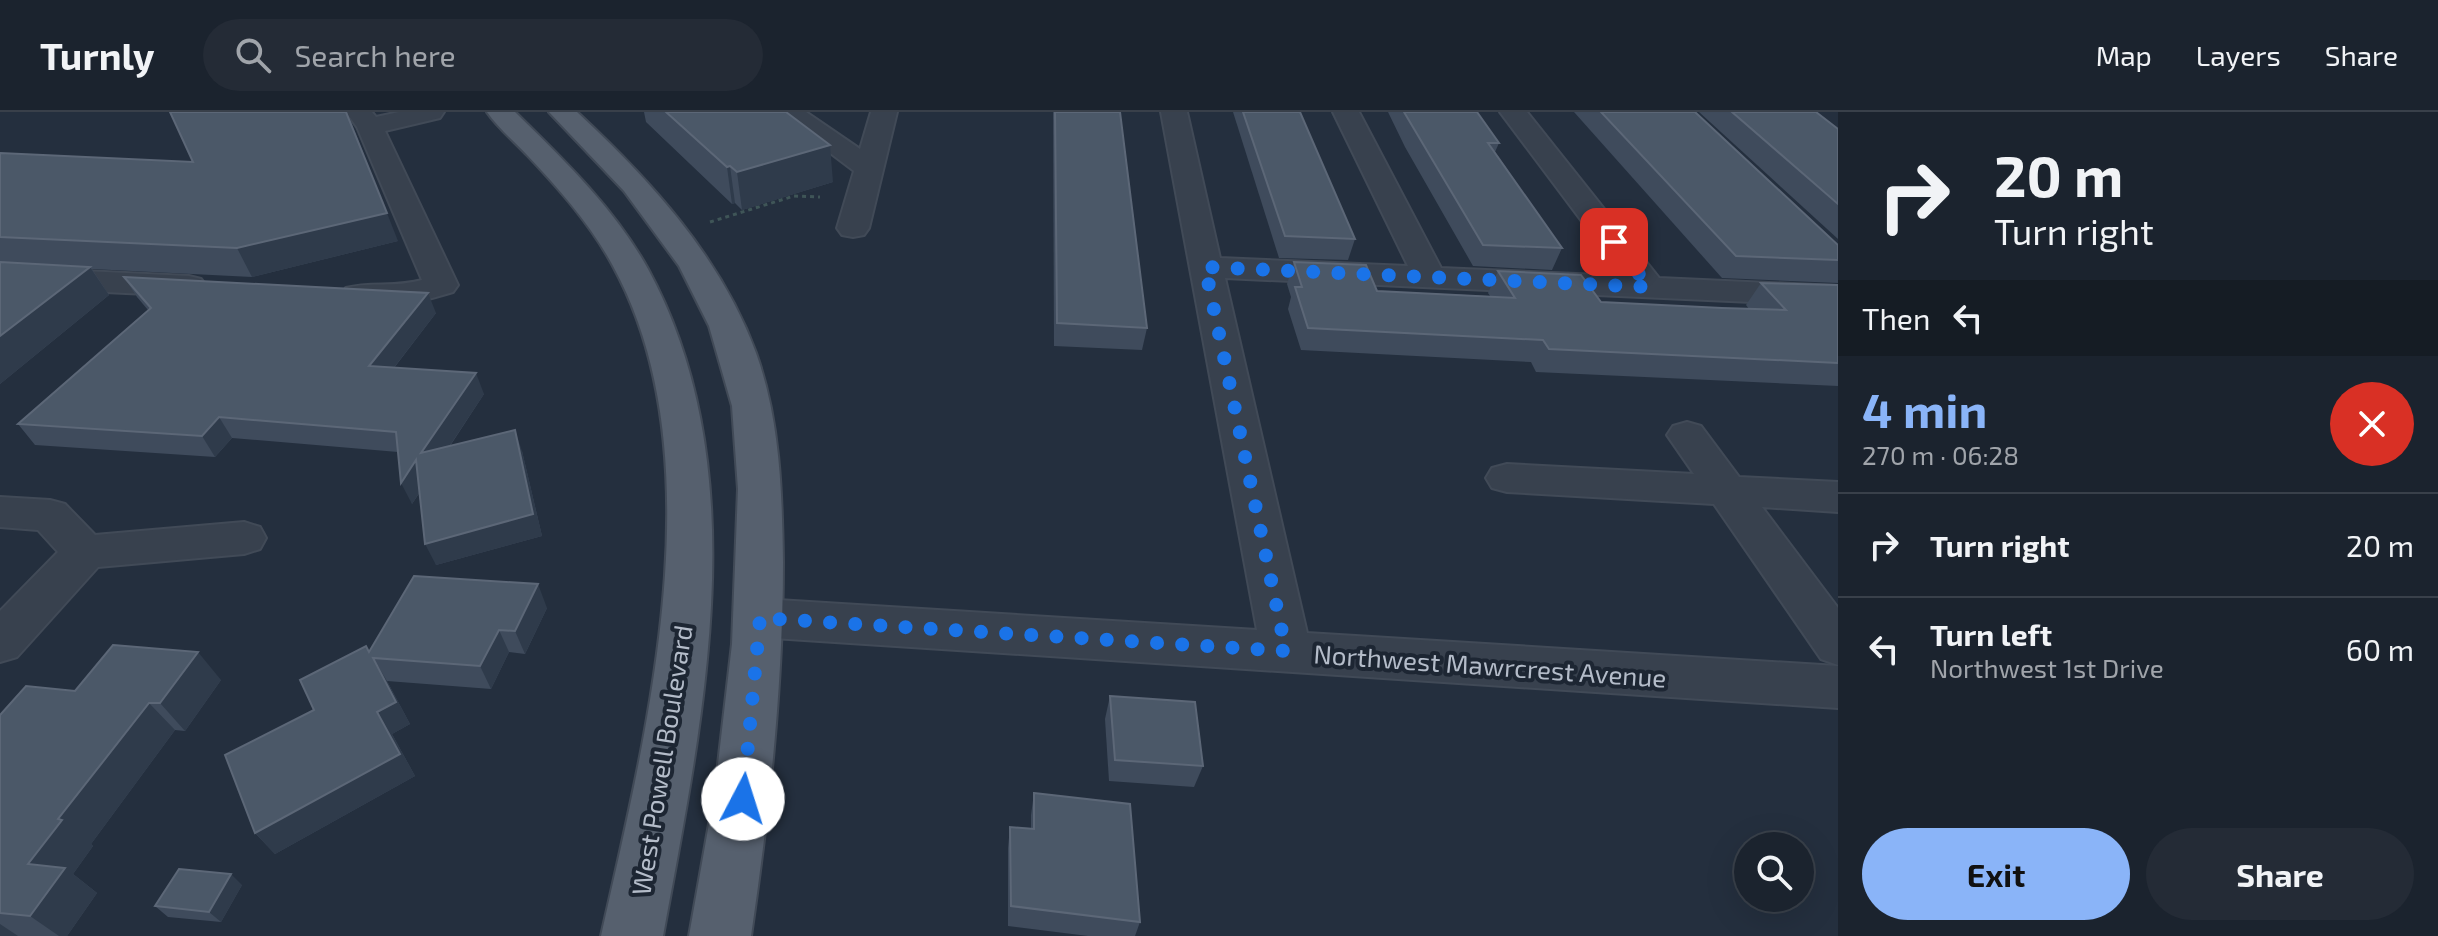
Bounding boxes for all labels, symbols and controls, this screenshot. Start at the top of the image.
search box [203,19,763,91]
text: Turnly [40,32,155,78]
icon: search [231,33,275,77]
text: Search here [295,37,456,73]
text: Map [2096,38,2152,72]
text: Layers [2196,38,2281,72]
text: Share [2325,38,2398,72]
text: 20 m [1994,141,2123,208]
icon: right [1862,144,1966,248]
pin [1580,208,1648,276]
text: Turn right [1994,209,2154,252]
icon: arrive [1592,220,1636,264]
icon: left [1946,296,1990,340]
text: Then [1862,300,1930,336]
text: 4 min [1862,380,1987,438]
button: close [2330,382,2414,466]
text: 270 m · 06:28 [1862,439,2019,470]
icon: right [1862,523,1906,567]
text: Turn right [1930,527,2070,563]
text: 20 m [2346,527,2414,563]
text: Turn left [1930,616,2052,652]
street label: West Powell Boulevard [624,623,698,897]
icon: left [1862,627,1906,671]
text: 60 m [2346,631,2414,667]
street label: Northwest Mawrcrest Avenue [1313,637,1667,693]
text: Northwest 1st Drive [1930,652,2164,683]
position arrow [701,757,785,841]
button: Exit [1862,828,2130,920]
button: Share [2146,828,2414,920]
map controls [1734,832,1814,912]
button: search [1734,832,1814,912]

